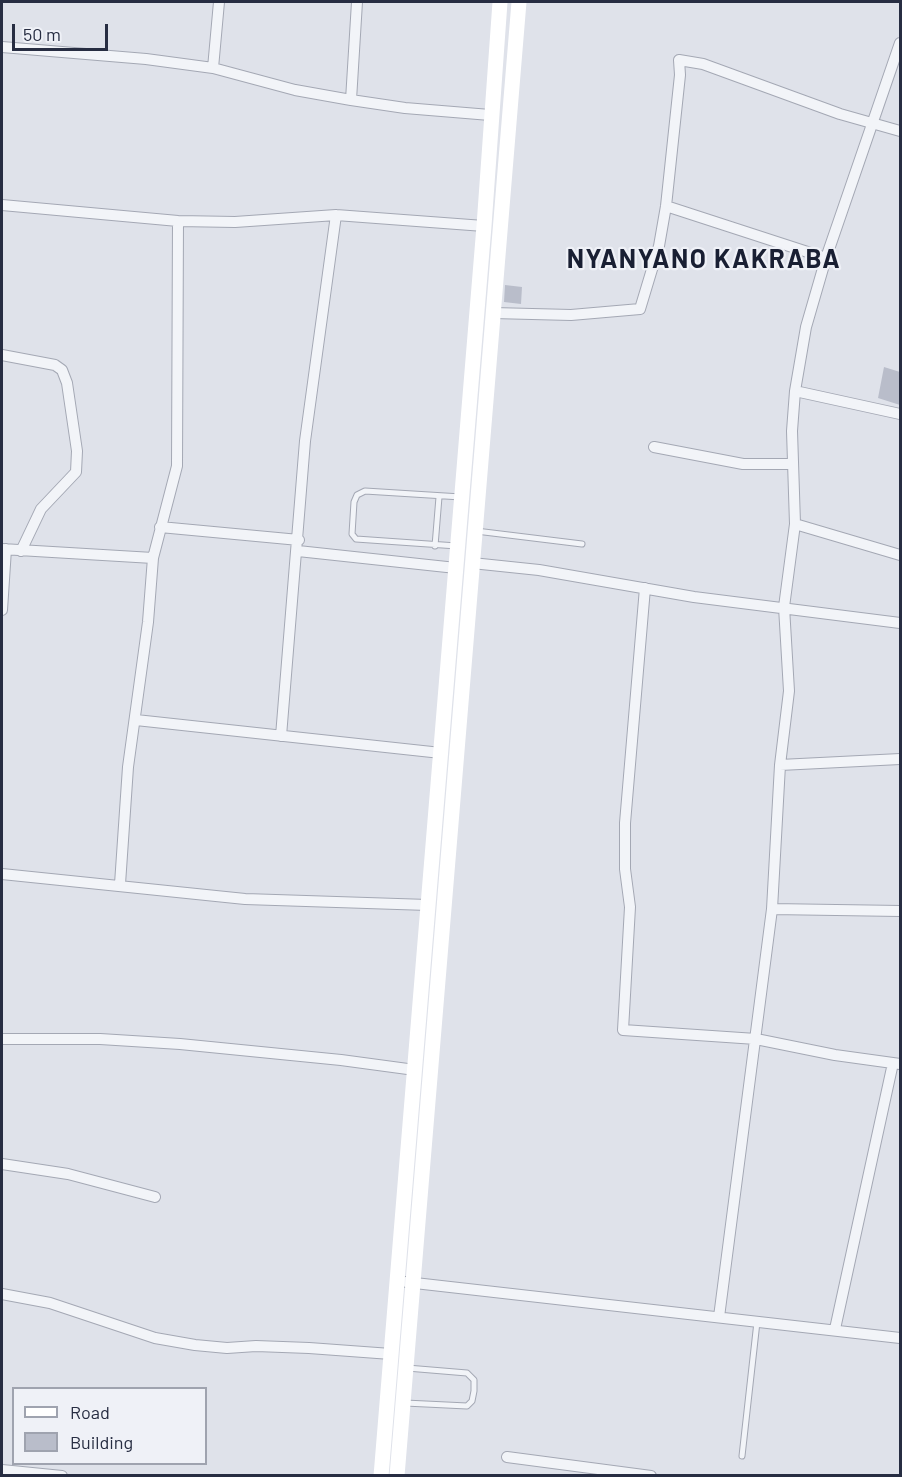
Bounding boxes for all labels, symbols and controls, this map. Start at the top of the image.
scale bar [15,12,111,50]
text: 50 m [23,23,61,45]
district label: NYANYANO KAKRABA [567,243,841,275]
legend [12,1387,207,1465]
text: Road [70,1401,110,1423]
text: Building [70,1431,133,1453]

